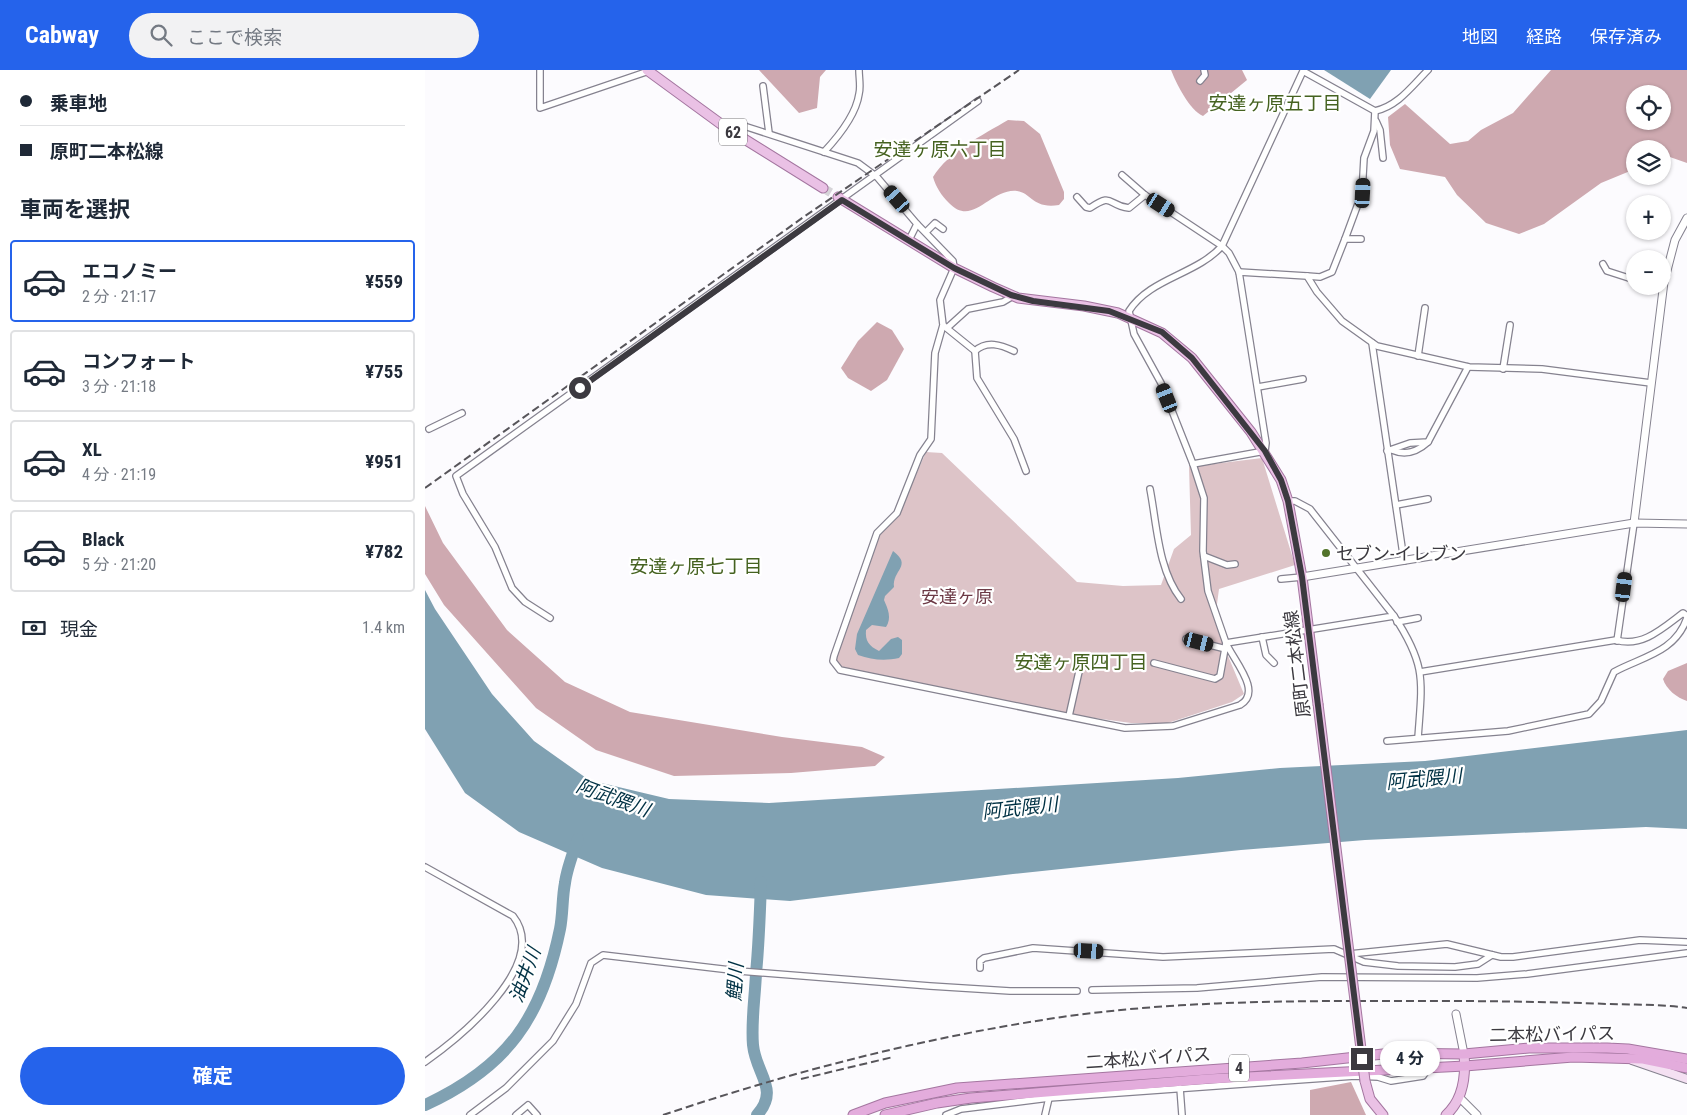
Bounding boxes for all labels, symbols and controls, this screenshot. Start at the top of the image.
search box [129,13,479,58]
text: Cabway [25,21,99,49]
icon: search [147,21,175,49]
text: ここで検索 [187,26,282,49]
text: 地図 [1462,26,1498,47]
text: 経路 [1526,26,1562,47]
text: 保存済み [1590,26,1662,47]
map controls [1626,85,1671,295]
button: locate [1626,85,1671,130]
text: 乗車地 [50,92,107,115]
district label: 安達ヶ原五丁目 [1208,92,1342,115]
road number: 62 [719,118,747,146]
district label: 安達ヶ原六丁目 [873,138,1007,161]
text: 原町二本松線 [50,140,164,163]
button: layers [1626,140,1671,185]
car [1354,178,1371,208]
car [881,183,912,215]
car [1144,191,1177,219]
button: + [1626,195,1671,240]
text: 車両を選択 [20,197,130,222]
button: − [1626,250,1671,295]
icon: car [22,259,67,304]
text: エコノミー [82,260,177,283]
text: ¥559 [365,270,403,293]
text: 2 分 · 21:17 [82,287,156,306]
icon: car [22,349,67,394]
text: コンフォート [82,350,195,373]
text: ¥755 [365,360,403,383]
text: 3 分 · 21:18 [82,377,156,396]
route start [569,377,591,399]
car [1154,381,1179,415]
text: XL [82,438,102,461]
icon: car [22,439,67,484]
text: ¥951 [365,450,403,473]
text: 4 分 · 21:19 [82,465,156,484]
text: Black [82,528,124,551]
icon: car [22,529,67,574]
text: ¥782 [365,540,403,563]
place label: セブン-イレブン [1336,543,1466,564]
marker: セブン-イレブン [1320,547,1332,559]
text: 5 分 · 21:20 [82,555,156,574]
district label: 安達ヶ原七丁目 [629,555,763,578]
car [1614,571,1633,603]
park label: 安達ヶ原 [921,586,993,607]
street label: 原町二本松線 [1280,609,1314,719]
icon: cash [20,614,48,642]
text: 現金 [60,618,98,641]
text: 1.4 km [362,618,405,637]
car [1182,631,1215,653]
district label: 安達ヶ原四丁目 [1014,651,1148,674]
water label: 阿武隈川 [1385,764,1465,794]
water label: 阿武隈川 [573,774,655,822]
water label: 阿武隈川 [981,792,1061,823]
water label: 油井川 [504,942,546,1006]
car [1073,943,1104,959]
water label: 鯉川 [722,960,748,1002]
street label: 二本松バイパス [1489,1022,1615,1046]
callout: 4 分 [1379,1042,1439,1076]
street label: 二本松バイパス [1085,1043,1211,1073]
button: 確定 [20,1047,405,1105]
route end [1351,1048,1373,1070]
text: 4 分 [1396,1049,1424,1068]
road number: 4 [1229,1054,1249,1081]

